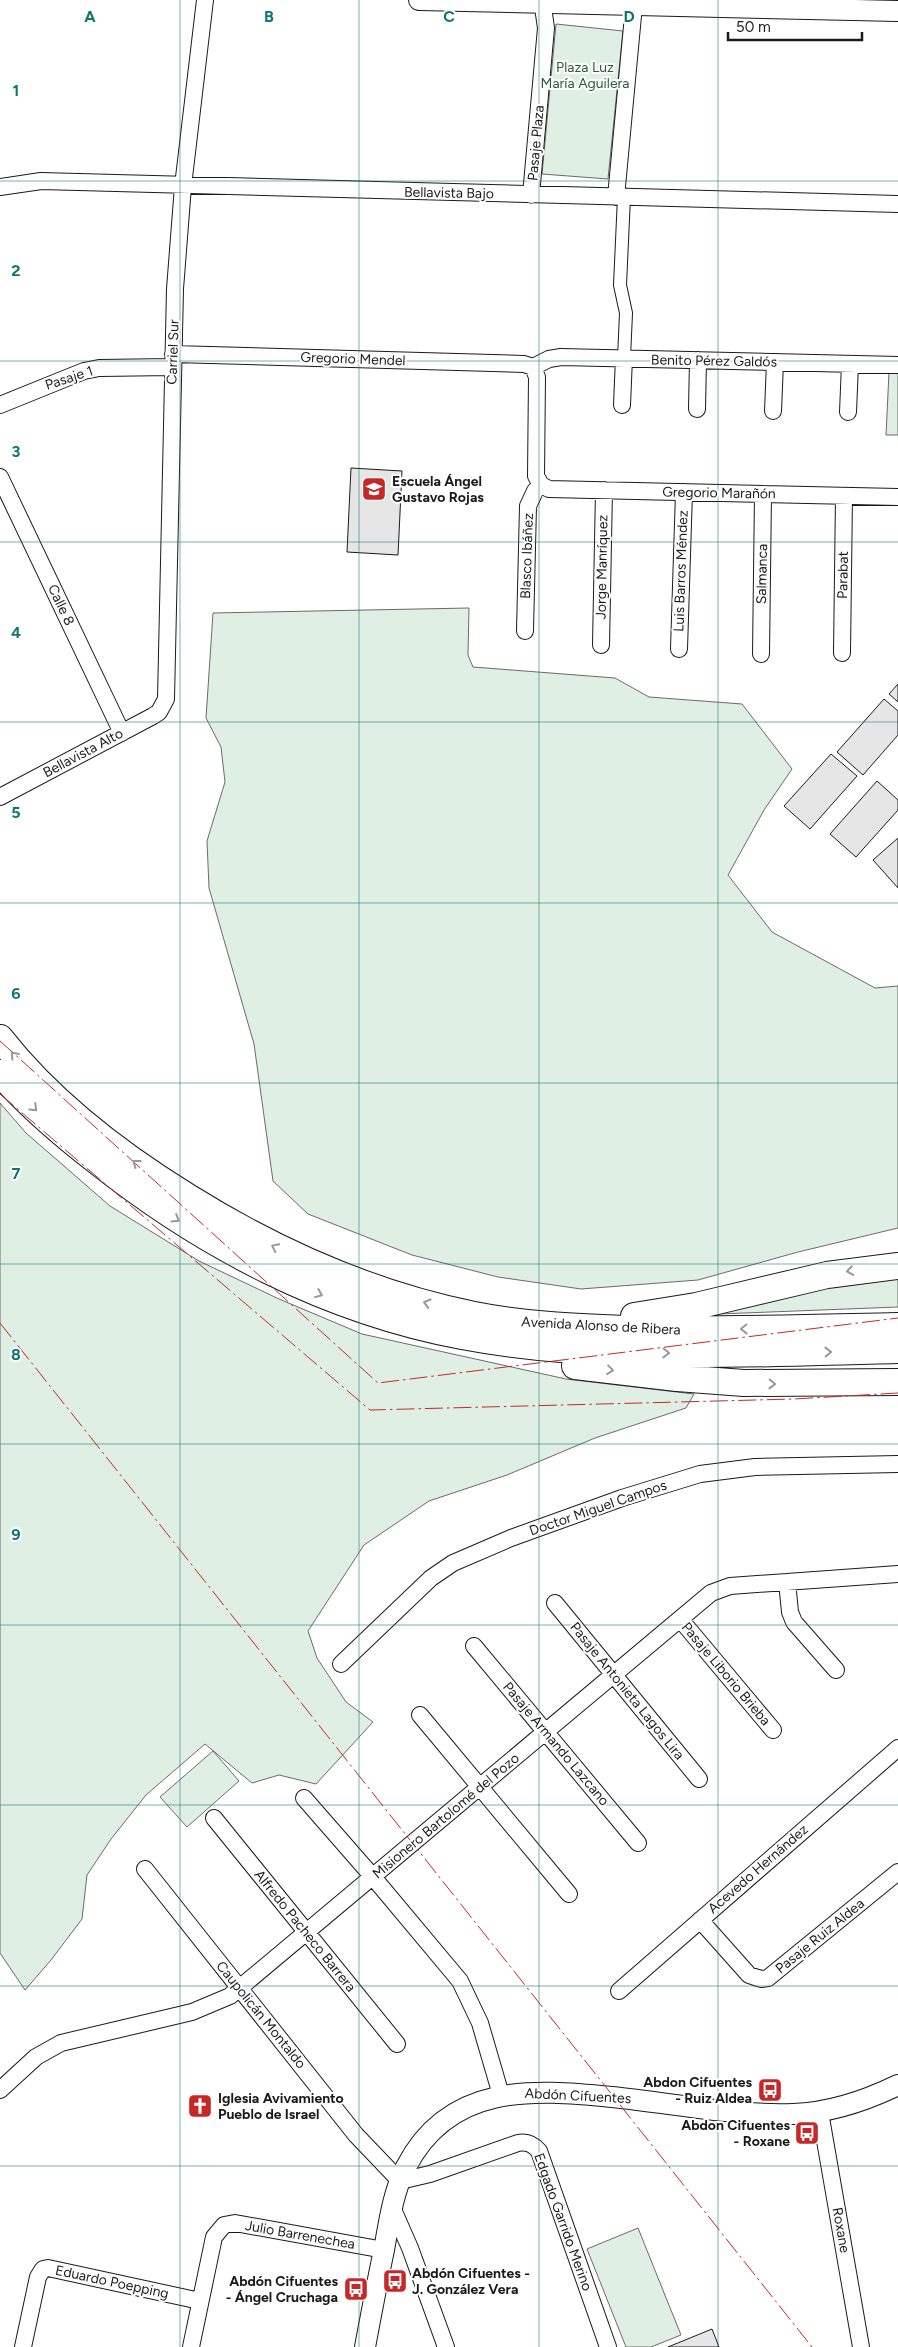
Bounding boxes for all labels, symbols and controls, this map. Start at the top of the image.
text: A [84,7,96,26]
text: B [264,7,274,26]
text: C [443,7,455,26]
text: D [623,7,635,26]
scale bar [728,10,862,42]
text: 50 m [736,18,771,36]
park label: Plaza Luz María Aguilera [541,59,629,92]
text: 1 [13,81,19,100]
street label: Pasaje Plaza [524,104,548,182]
street label: Bellavista Bajo [404,184,494,202]
text: 2 [11,261,21,280]
street label: Carriel Sur [163,319,183,385]
street label: Gregorio Mendel [300,349,406,369]
street label: Benito Pérez Galdós [651,351,777,371]
street label: Pasaje 1 [43,362,95,394]
text: 3 [12,442,21,461]
place label: Escuela Ángel Gustavo Rojas [392,473,484,506]
school or university icon: Escuela Ángel Gustavo Rojas [361,476,387,502]
street label: Gregorio Marañón [662,484,776,502]
street label: Luis Barros Méndez [670,510,692,632]
street label: Blasco Ibáñez [517,513,537,599]
street label: Jorge Manríquez [593,514,611,619]
street label: Salmanca [753,544,771,604]
street label: Parabat [834,551,852,599]
street label: Calle 8 [44,582,78,628]
text: 4 [11,623,21,642]
street label: Bellavista Alto [40,725,126,781]
text: 5 [11,803,21,822]
text: 6 [11,984,21,1003]
one-way arrow [11,1052,20,1061]
one-way arrow [28,1102,37,1111]
one-way arrow [132,1160,141,1169]
text: 7 [12,1164,21,1183]
one-way arrow [170,1212,179,1222]
one-way arrow [271,1243,280,1253]
one-way arrow [845,1266,854,1276]
one-way arrow [315,1288,323,1298]
one-way arrow [423,1299,431,1309]
street label: Avenida Alonso de Ribera [521,1313,681,1339]
one-way arrow [740,1324,748,1334]
text: 8 [11,1345,21,1364]
one-way arrow [825,1347,833,1357]
one-way arrow [662,1348,670,1358]
one-way arrow [606,1364,614,1375]
one-way arrow [768,1378,776,1389]
street label: Doctor Miguel Campos [527,1476,669,1540]
text: 9 [11,1525,21,1544]
street label: Pasaje Antonieta Lagos Lira [566,1619,688,1763]
street label: Pasaje Liborio Brieba [678,1619,774,1729]
street label: Pasaje Armando Lazcano [499,1679,613,1809]
street label: Misionero Bartolomé del Pozo [369,1750,523,1882]
street label: Acevedo Hernández [704,1821,812,1917]
street label: Alfredo Pacheco Barrera [251,1867,359,1995]
street label: Pasaje Ruiz Aldea [772,1895,868,1977]
street label: Caupolicán Montaldo [212,1958,310,2072]
place label: Abdon Cifuentes - Ruiz Aldea [643,2074,752,2107]
bus stop icon: Abdon Cifuentes - Ruiz Aldea [757,2077,783,2103]
street label: Abdón Cifuentes [524,2085,632,2107]
place label: Iglesia Avivamiento Pueblo de Israel [218,2090,344,2123]
church icon: Iglesia Avivamiento Pueblo de Israel [187,2093,213,2119]
place label: Abdon Cifuentes - Roxane [681,2117,790,2150]
bus stop icon: Abdon Cifuentes - Roxane [794,2120,820,2146]
street label: Edgado Garrido Merino [530,2151,596,2293]
street label: Roxane [829,2206,853,2254]
street label: Julio Barrenechea [244,2217,356,2253]
street label: Eduardo Poepping [54,2262,170,2302]
place label: Abdón Cifuentes - J. González Vera [412,2265,530,2298]
bus stop icon: Abdón Cifuentes - J. González Vera [382,2268,408,2294]
place label: Abdón Cifuentes - Ángel Cruchaga [226,2273,338,2306]
bus stop icon: Abdón Cifuentes - Ángel Cruchaga [343,2276,369,2302]

